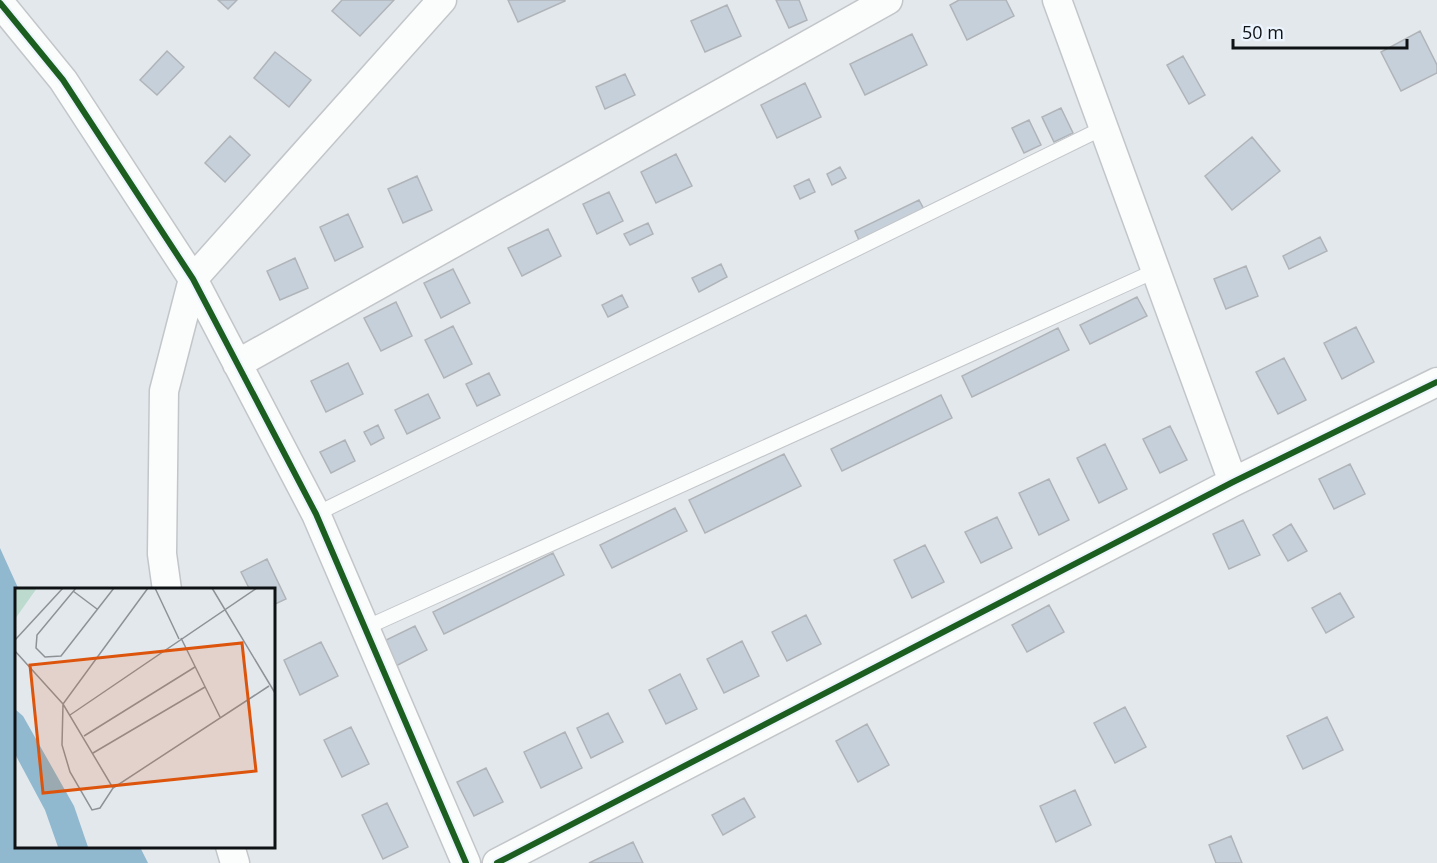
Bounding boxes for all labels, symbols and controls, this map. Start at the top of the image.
scale bar [1233,12,1407,50]
text: 50 m [1242,20,1284,44]
inset map [15,588,274,848]

